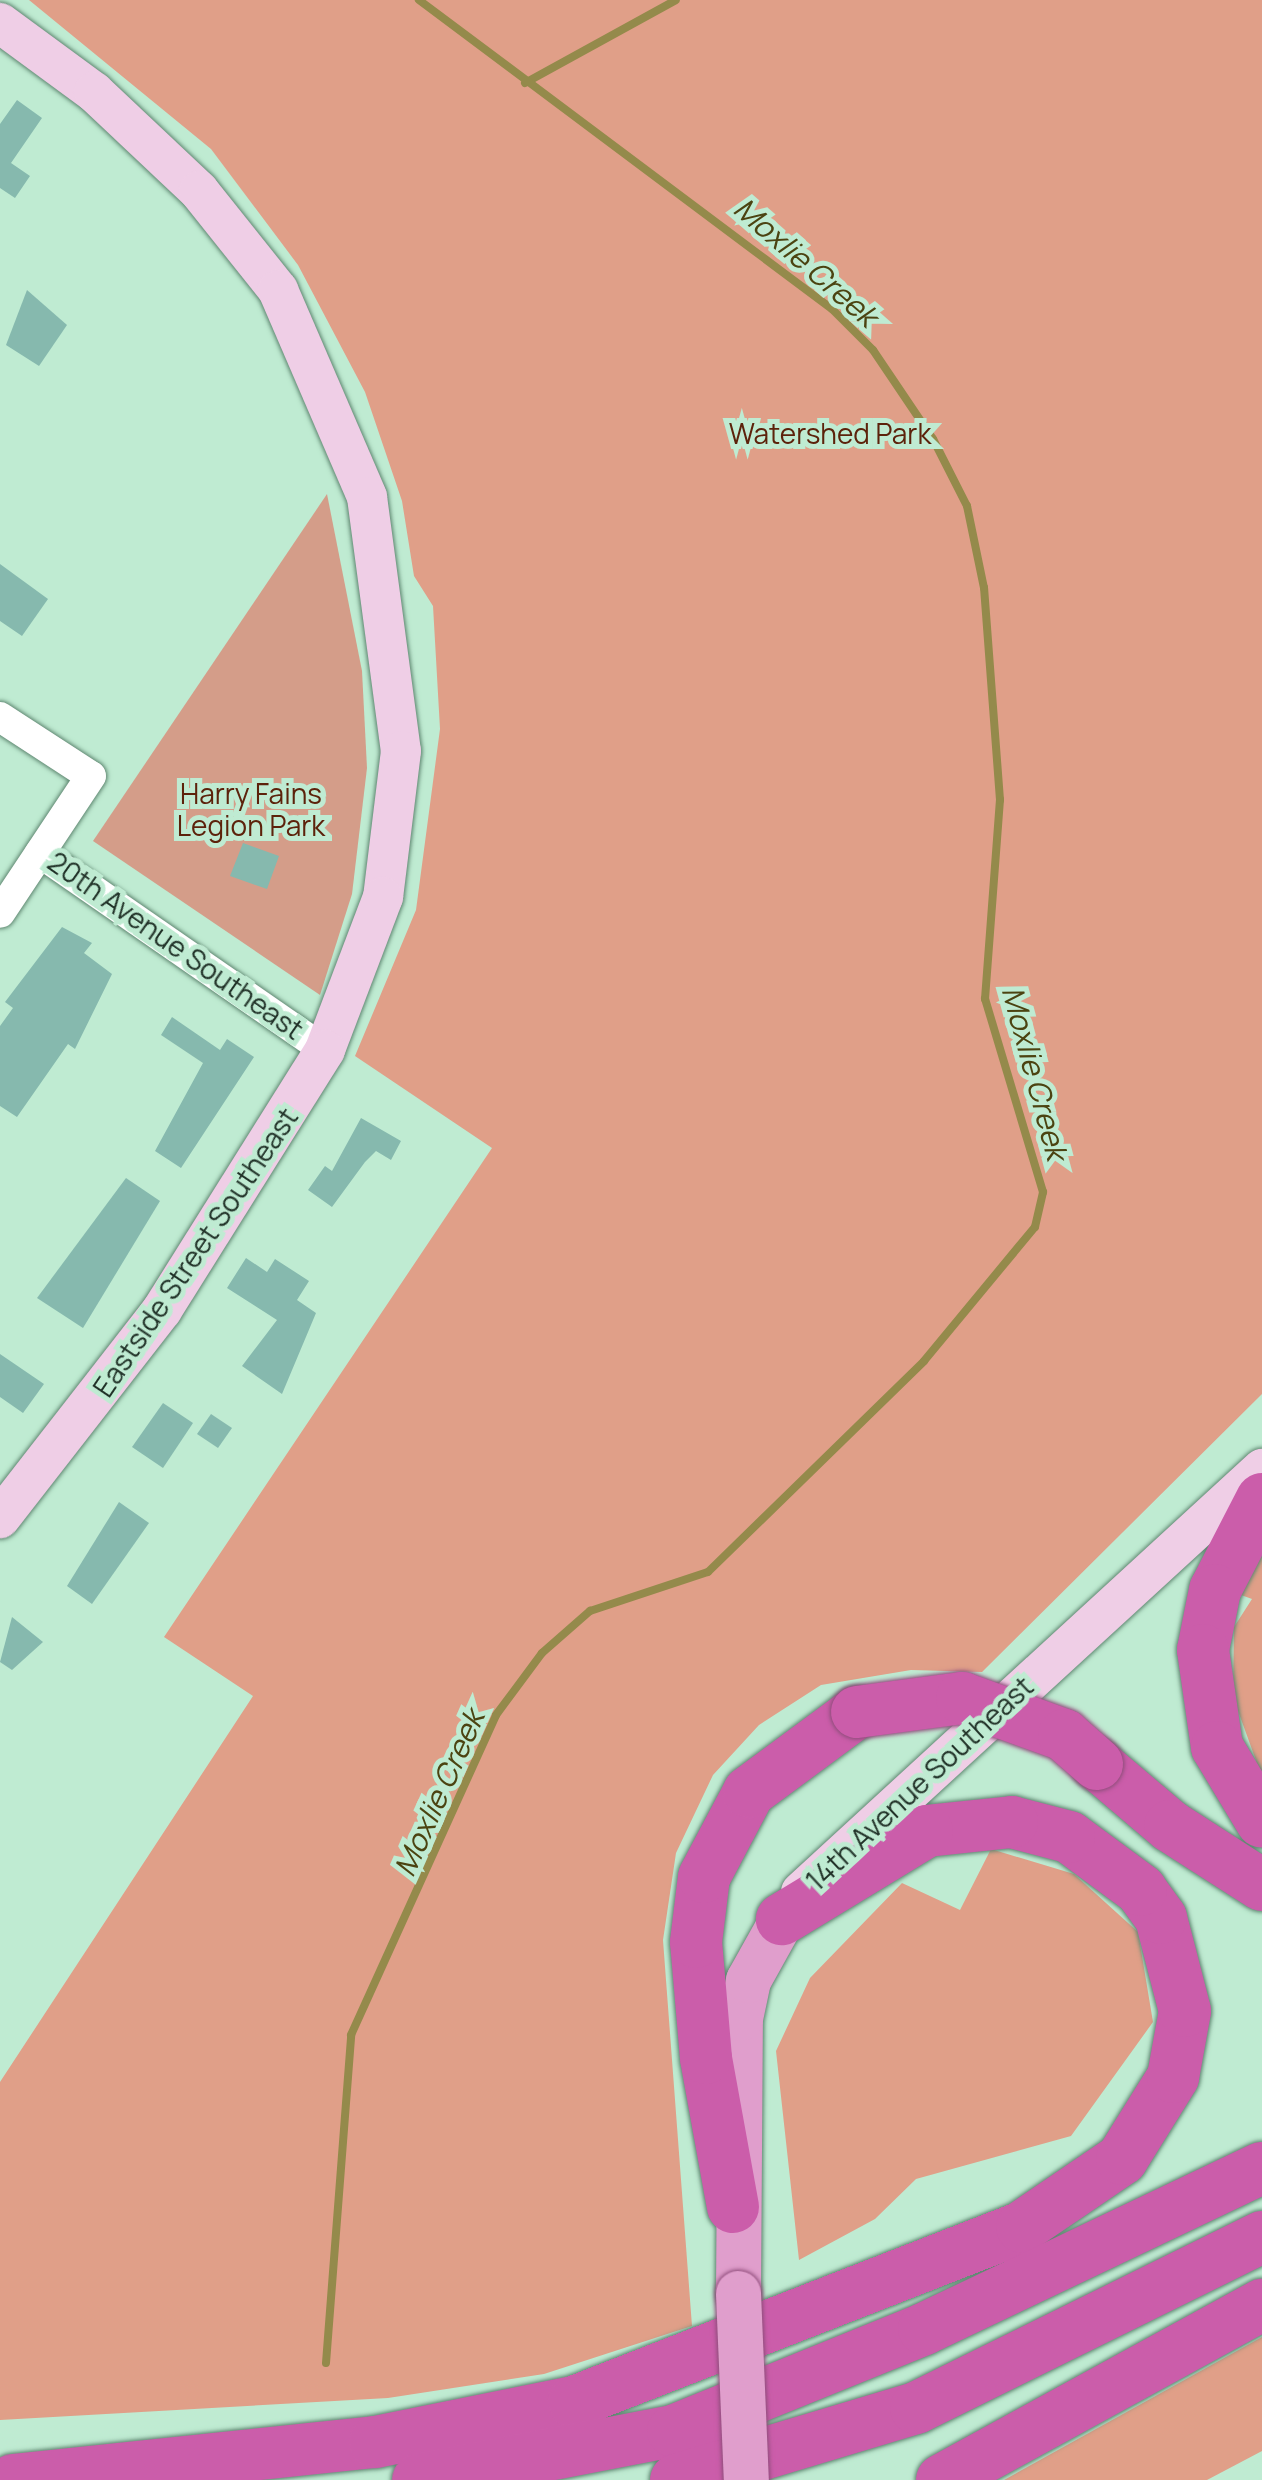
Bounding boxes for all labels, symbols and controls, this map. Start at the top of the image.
water label: Moxlie Creek [727,190,885,334]
park label: Watershed Park [729,416,931,450]
park label: Harry Fains Legion Park [177,776,325,842]
street label: 20th Avenue Southeast [42,844,310,1046]
water label: Moxlie Creek [995,982,1075,1164]
street label: Eastside Street Southeast [86,1101,304,1403]
street label: 14th Avenue Southeast [799,1669,1039,1897]
water label: Moxlie Creek [386,1704,492,1882]

